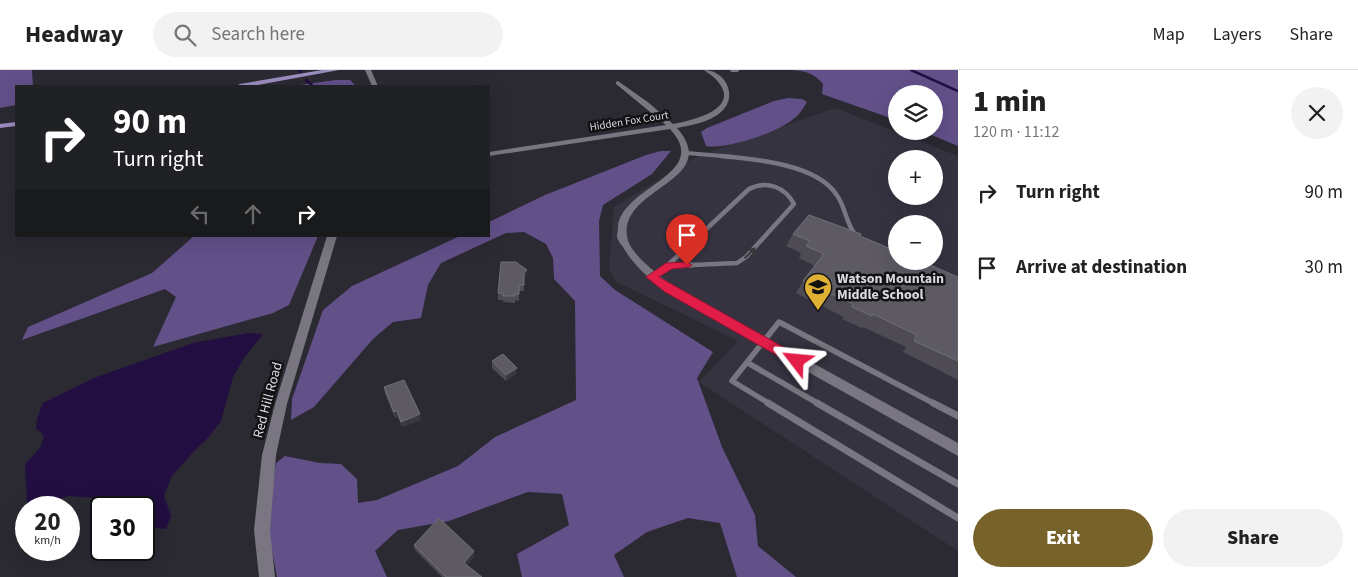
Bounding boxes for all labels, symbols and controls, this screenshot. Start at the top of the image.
search box [153,12,503,57]
text: Headway [25,17,123,52]
icon: search [171,21,199,49]
text: Search here [211,21,305,48]
text: Map [1153,22,1185,47]
text: Layers [1213,22,1262,47]
text: Share [1290,22,1333,47]
text: 1 min [973,80,1047,123]
map controls [888,85,943,270]
button: layers [888,85,943,140]
button: close [1291,87,1343,139]
text: 90 m [113,97,187,147]
icon: right [30,105,95,170]
street label: Hidden Fox Court [588,107,670,135]
text: 120 m · 11:12 [973,121,1060,143]
text: Turn right [113,143,203,175]
button: + [888,150,943,205]
icon: right [973,179,1001,207]
text: Turn right [1016,179,1100,206]
text: 90 m [1305,179,1343,206]
icon: left [186,200,214,228]
icon: ahead [239,200,267,228]
icon: right [292,200,320,228]
pin [666,214,708,265]
button: − [888,215,943,270]
icon: arrive [673,221,701,249]
one-way arrow [744,247,756,259]
icon: arrive [973,254,1001,282]
text: Arrive at destination [1016,254,1187,281]
text: 30 m [1305,254,1343,281]
place label: Watson Mountain Middle School [837,269,944,305]
school or university icon: Watson Mountain Middle School [803,272,833,311]
position arrow [770,334,822,386]
street label: Red Hill Road [248,360,288,440]
speed limit sign: 30 [90,496,155,561]
text: 20 [34,504,61,540]
button: Exit [973,509,1153,567]
button: Share [1163,509,1343,567]
text: km/h [34,532,61,549]

